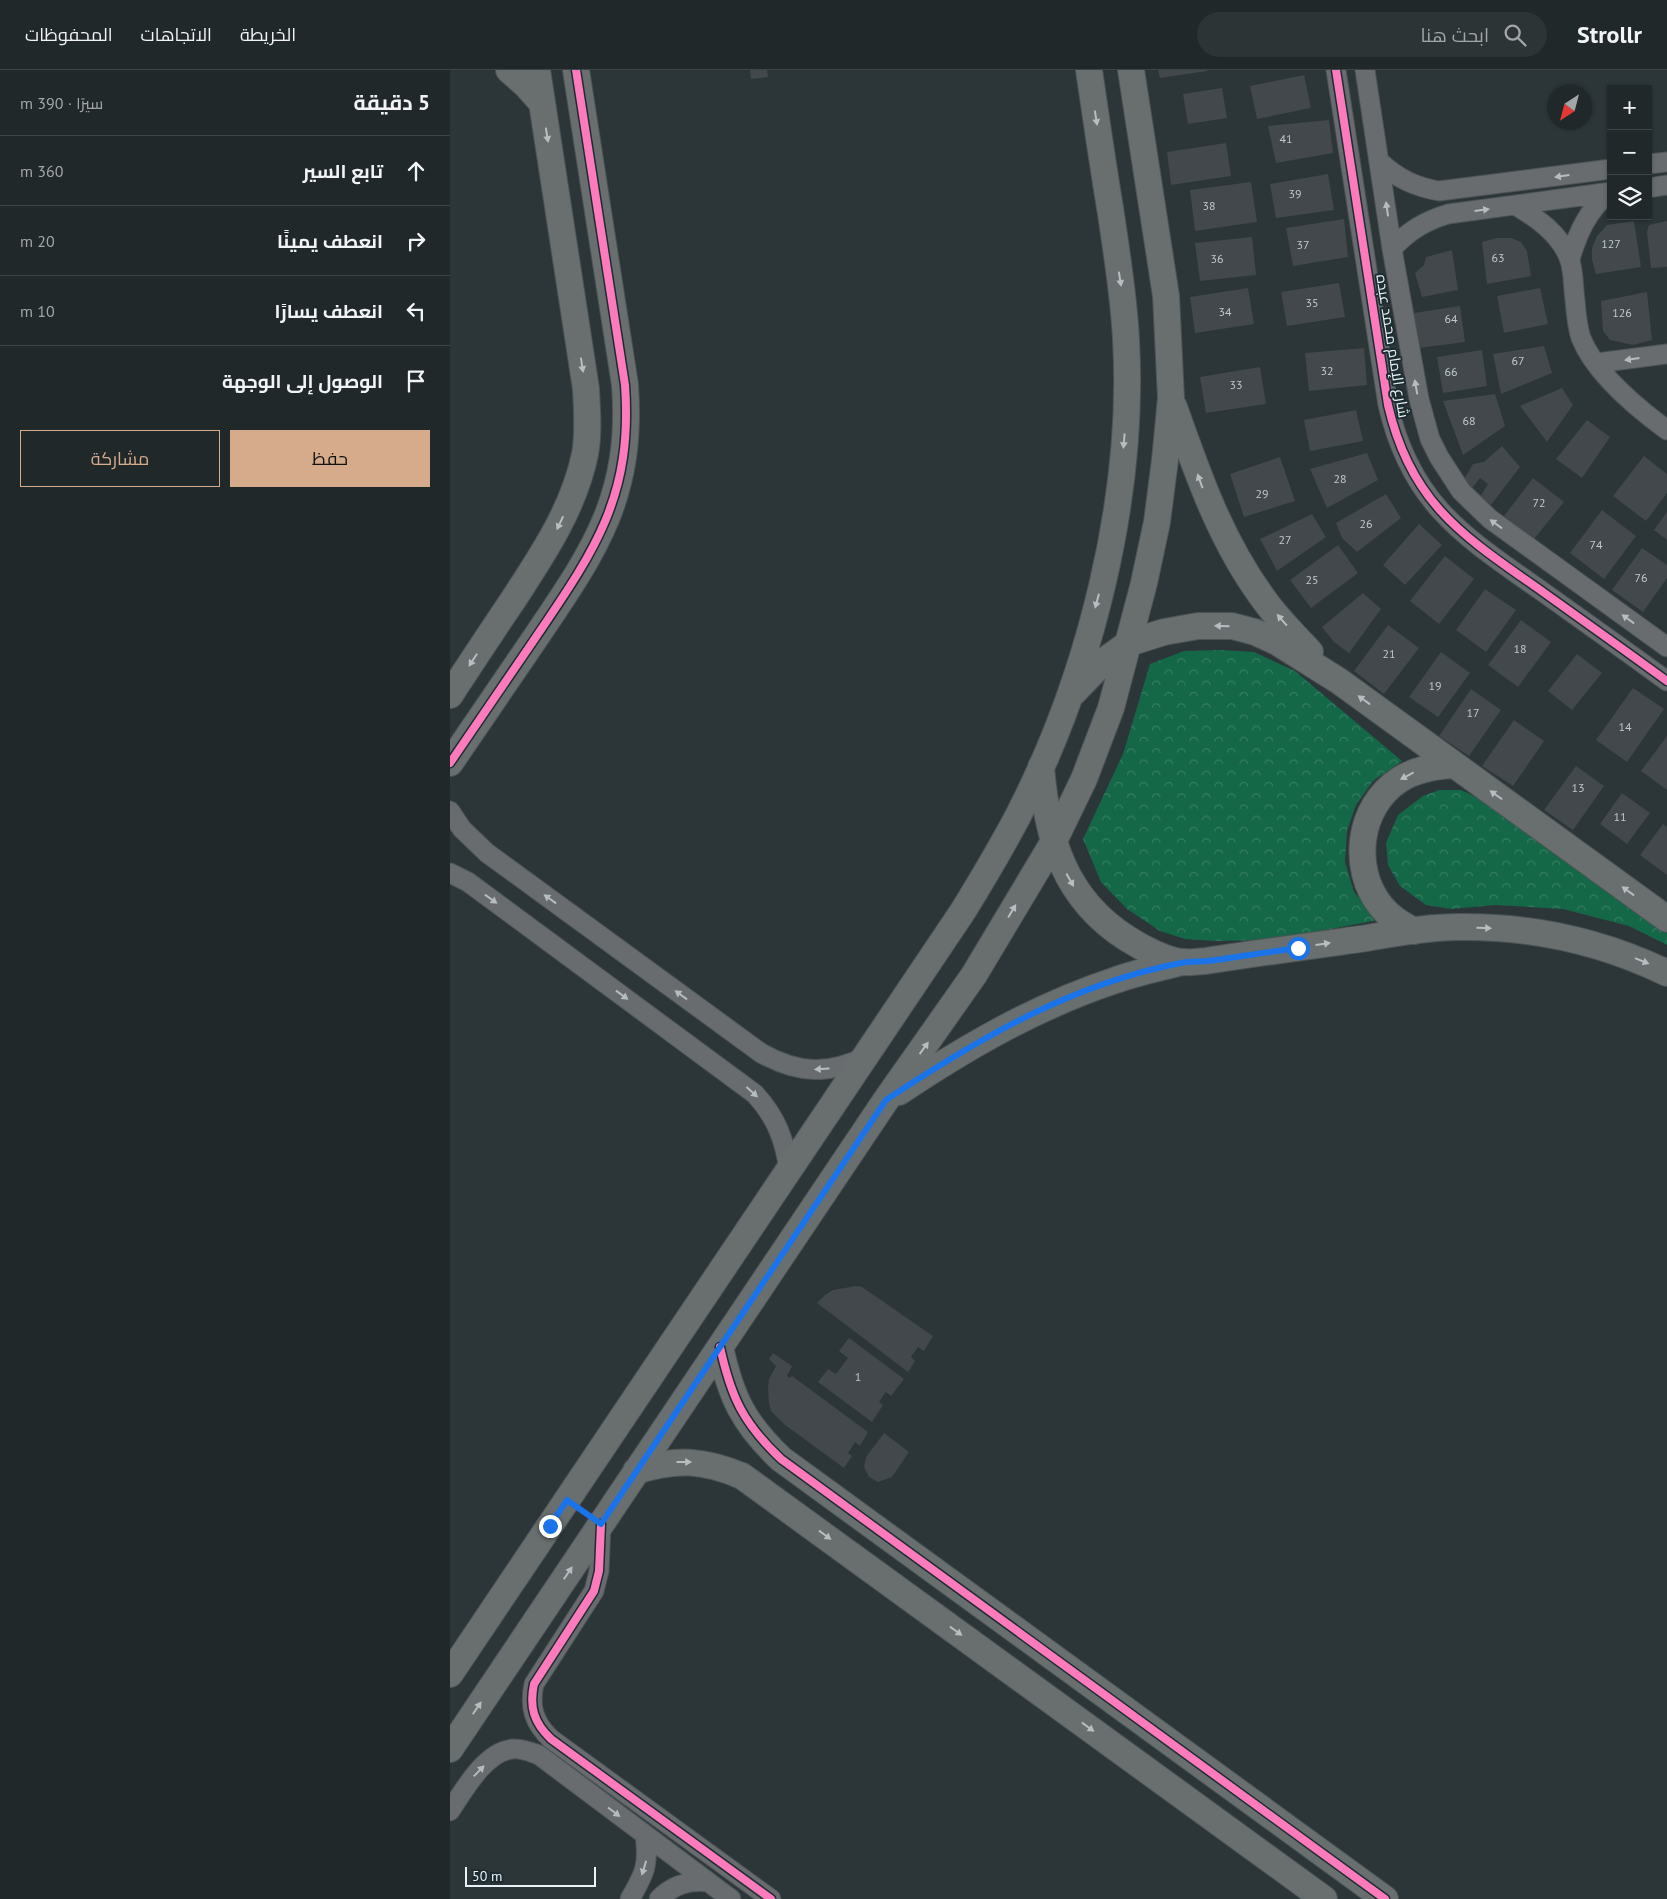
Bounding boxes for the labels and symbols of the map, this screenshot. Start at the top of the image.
north arrow [1547,85,1592,130]
one-way arrow [1092,111,1100,127]
one-way arrow [543,128,551,144]
house number: 41 [1279,131,1293,146]
one-way arrow [1554,172,1570,180]
house number: 39 [1288,186,1302,201]
house number: 38 [1202,198,1216,213]
one-way arrow [1382,201,1390,217]
one-way arrow [1474,206,1490,214]
house number: 127 [1601,236,1621,251]
house number: 37 [1296,237,1310,252]
house number: 63 [1491,250,1505,265]
house number: 36 [1210,251,1224,266]
one-way arrow [1117,271,1125,287]
street label: شارع الإمام محمد عبده [1370,273,1414,419]
house number: 35 [1305,295,1319,310]
house number: 34 [1218,304,1232,319]
house number: 126 [1612,305,1632,320]
house number: 64 [1444,311,1458,326]
house number: 67 [1511,353,1525,368]
one-way arrow [1623,355,1639,363]
one-way arrow [579,358,587,374]
house number: 32 [1320,363,1334,378]
house number: 66 [1444,364,1458,379]
house number: 33 [1229,377,1243,392]
one-way arrow [1412,378,1420,394]
house number: 68 [1462,413,1476,428]
one-way arrow [1120,433,1128,449]
house number: 28 [1333,471,1347,486]
one-way arrow [1196,473,1204,488]
house number: 29 [1255,486,1269,501]
house number: 72 [1532,495,1546,510]
one-way arrow [556,515,565,530]
house number: 26 [1359,516,1373,531]
one-way arrow [1490,518,1503,529]
house number: 27 [1278,532,1292,547]
house number: 74 [1589,537,1603,552]
house number: 76 [1634,570,1648,585]
house number: 25 [1305,572,1319,587]
one-way arrow [1093,593,1101,608]
one-way arrow [1276,614,1287,627]
one-way arrow [1621,614,1634,624]
one-way arrow [1214,622,1230,630]
house number: 18 [1513,641,1527,656]
house number: 21 [1382,646,1396,661]
one-way arrow [468,653,478,666]
house number: 19 [1428,678,1442,693]
one-way arrow [1358,695,1371,705]
house number: 17 [1466,705,1480,720]
house number: 14 [1618,719,1632,734]
one-way arrow [1400,772,1414,780]
house number: 13 [1571,780,1585,795]
one-way arrow [1489,790,1503,800]
house number: 11 [1613,809,1627,824]
one-way arrow [1066,873,1074,888]
one-way arrow [1622,885,1635,896]
one-way arrow [484,894,498,904]
one-way arrow [544,894,557,905]
one-way arrow [1008,905,1017,918]
one-way arrow [1476,924,1492,932]
route start [1287,937,1310,960]
one-way arrow [1315,940,1331,948]
one-way arrow [1635,958,1649,966]
one-way arrow [615,990,629,1000]
one-way arrow [675,990,688,1000]
one-way arrow [919,1041,929,1054]
one-way arrow [813,1066,829,1074]
one-way arrow [746,1086,758,1098]
house number: 1 [855,1369,861,1384]
one-way arrow [676,1458,692,1466]
route end [539,1515,562,1538]
one-way arrow [818,1530,831,1541]
one-way arrow [563,1567,573,1580]
one-way arrow [950,1626,963,1636]
one-way arrow [472,1701,482,1715]
one-way arrow [1081,1722,1095,1732]
one-way arrow [473,1765,485,1777]
one-way arrow [607,1806,620,1817]
one-way arrow [640,1861,648,1876]
scale bar [465,1864,596,1887]

